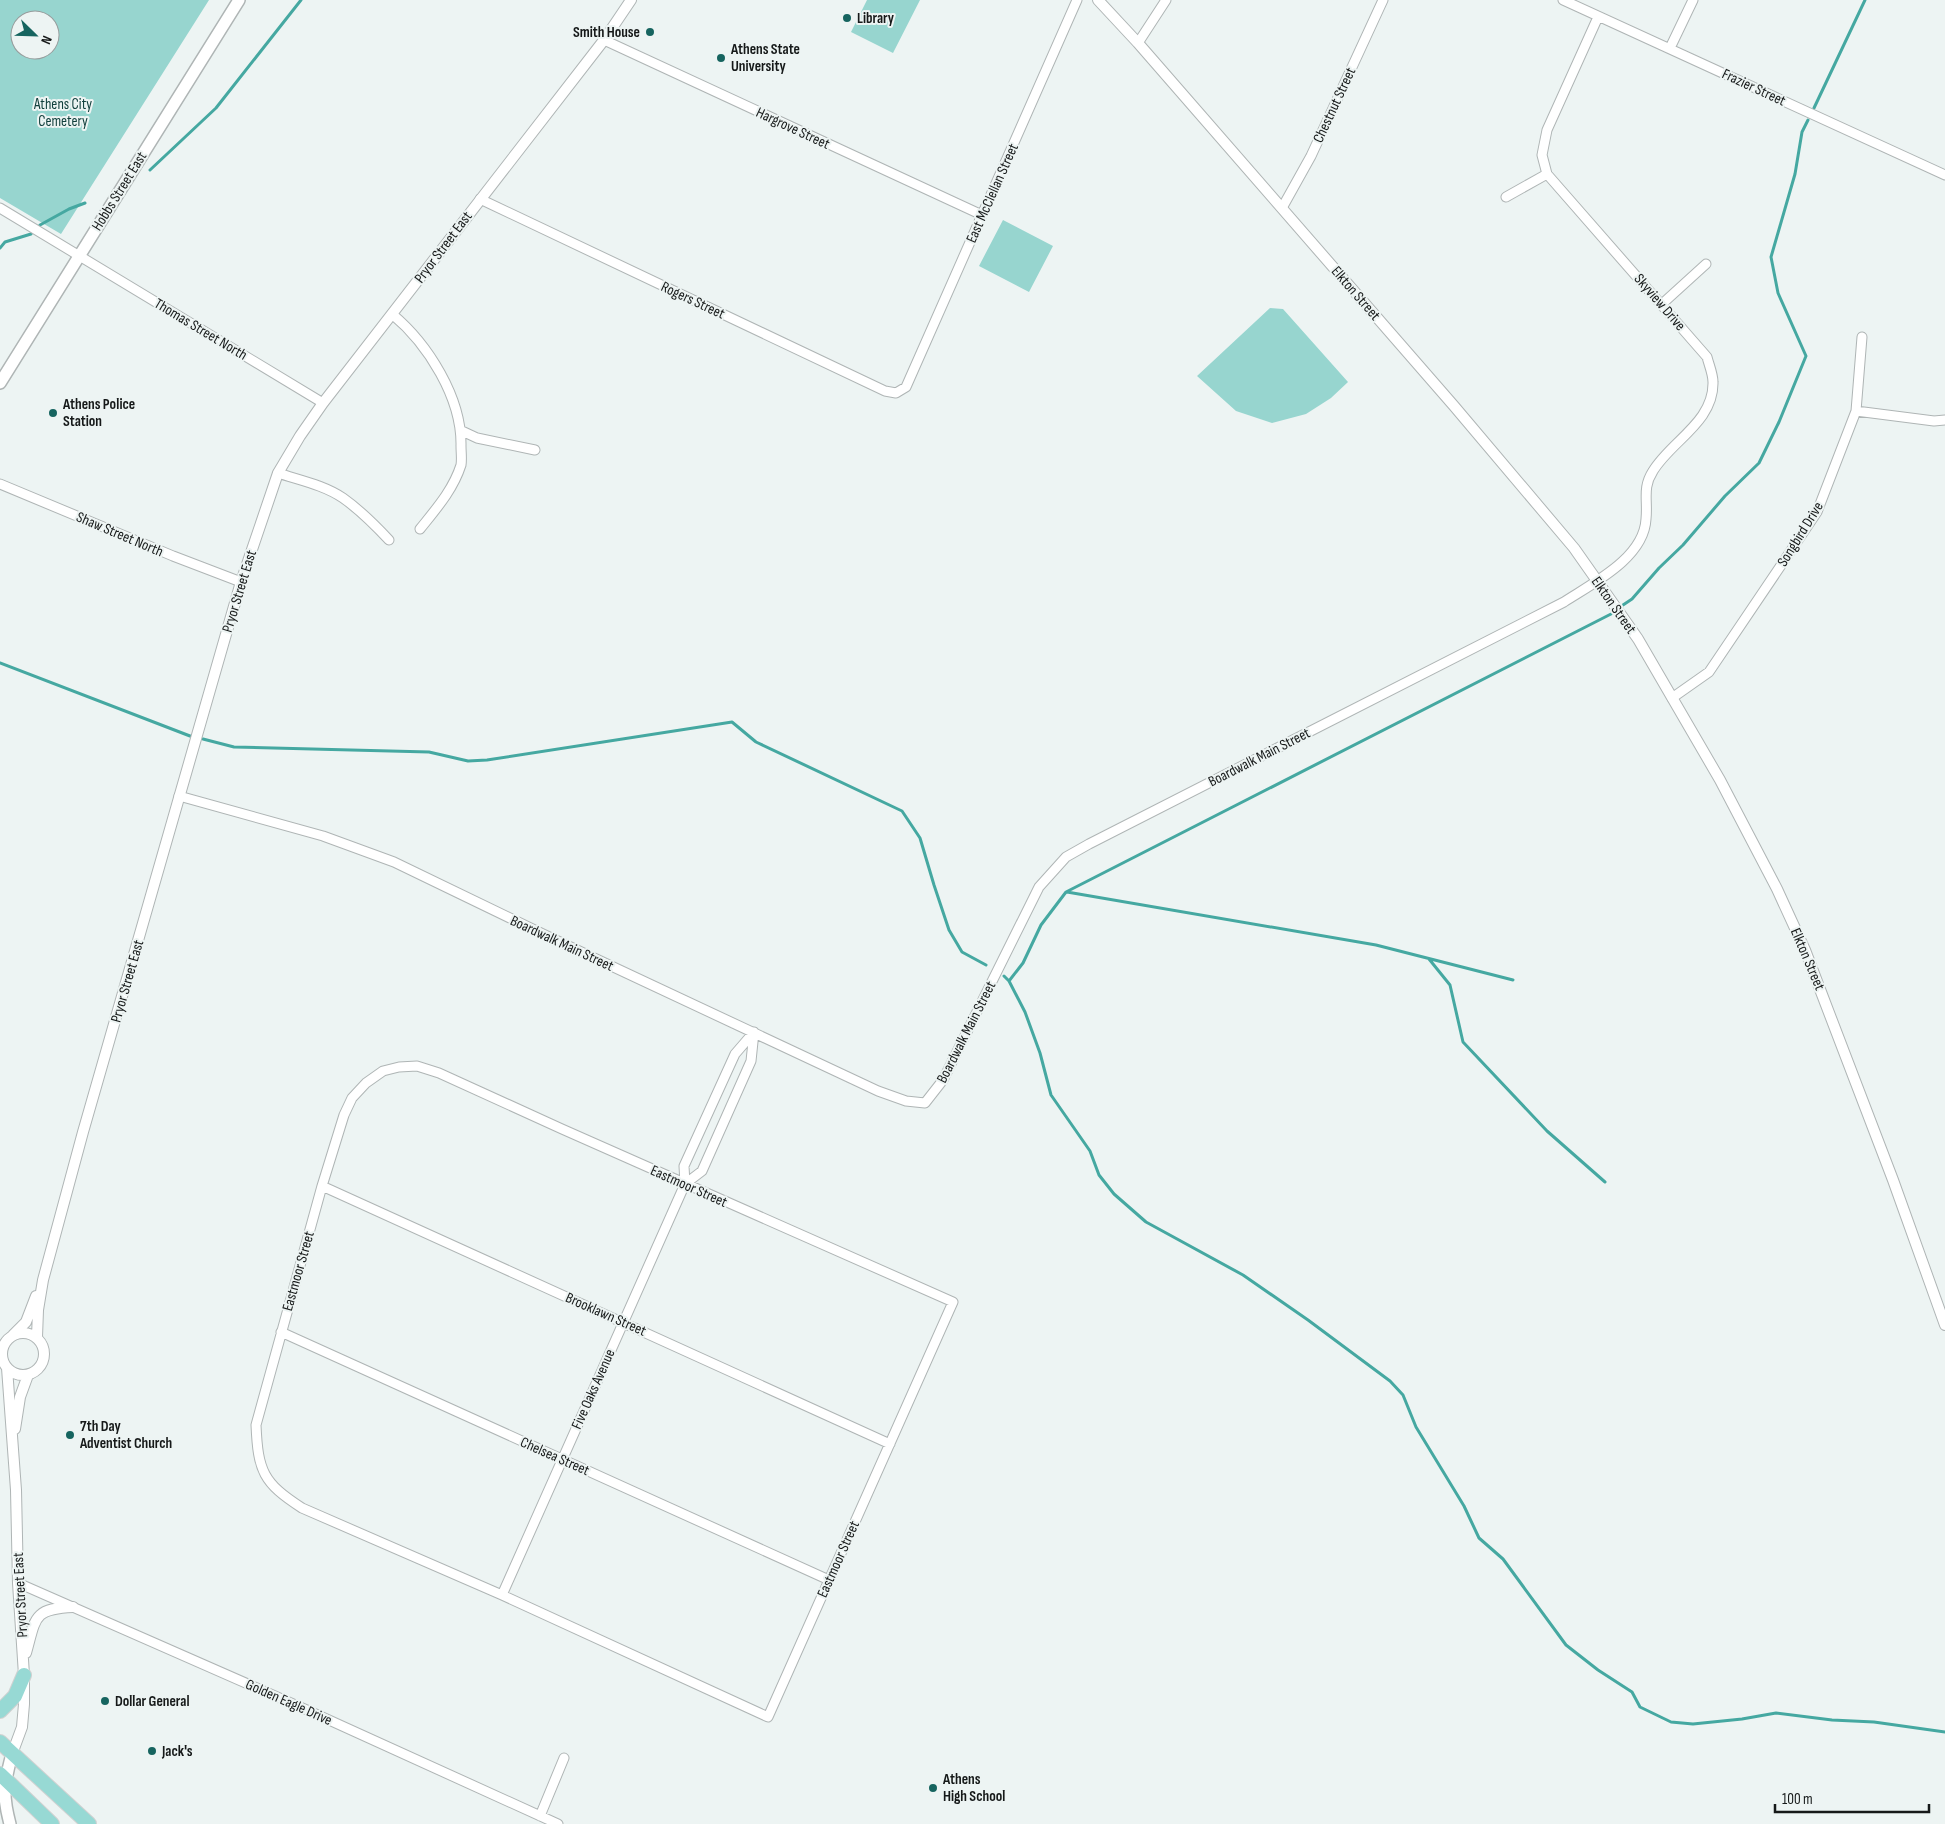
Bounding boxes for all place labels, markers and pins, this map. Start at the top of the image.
place label: Library [857,9,895,28]
marker: Library [841,12,853,24]
place label: Smith House [573,23,640,42]
marker: Smith House [644,26,656,38]
place label: Athens State University [730,40,800,76]
marker: Athens State University [715,52,727,64]
place label: Athens Police Station [62,395,135,431]
marker: Athens Police Station [47,407,59,419]
place label: 7th Day Adventist Church [79,1417,172,1453]
marker: 7th Day Adventist Church [64,1429,76,1441]
place label: Dollar General [115,1692,190,1711]
marker: Dollar General [99,1695,111,1707]
place label: Jack's [161,1742,193,1761]
marker: Jack's [146,1745,158,1757]
place label: Athens High School [942,1770,1005,1806]
marker: Athens High School [927,1782,939,1794]

